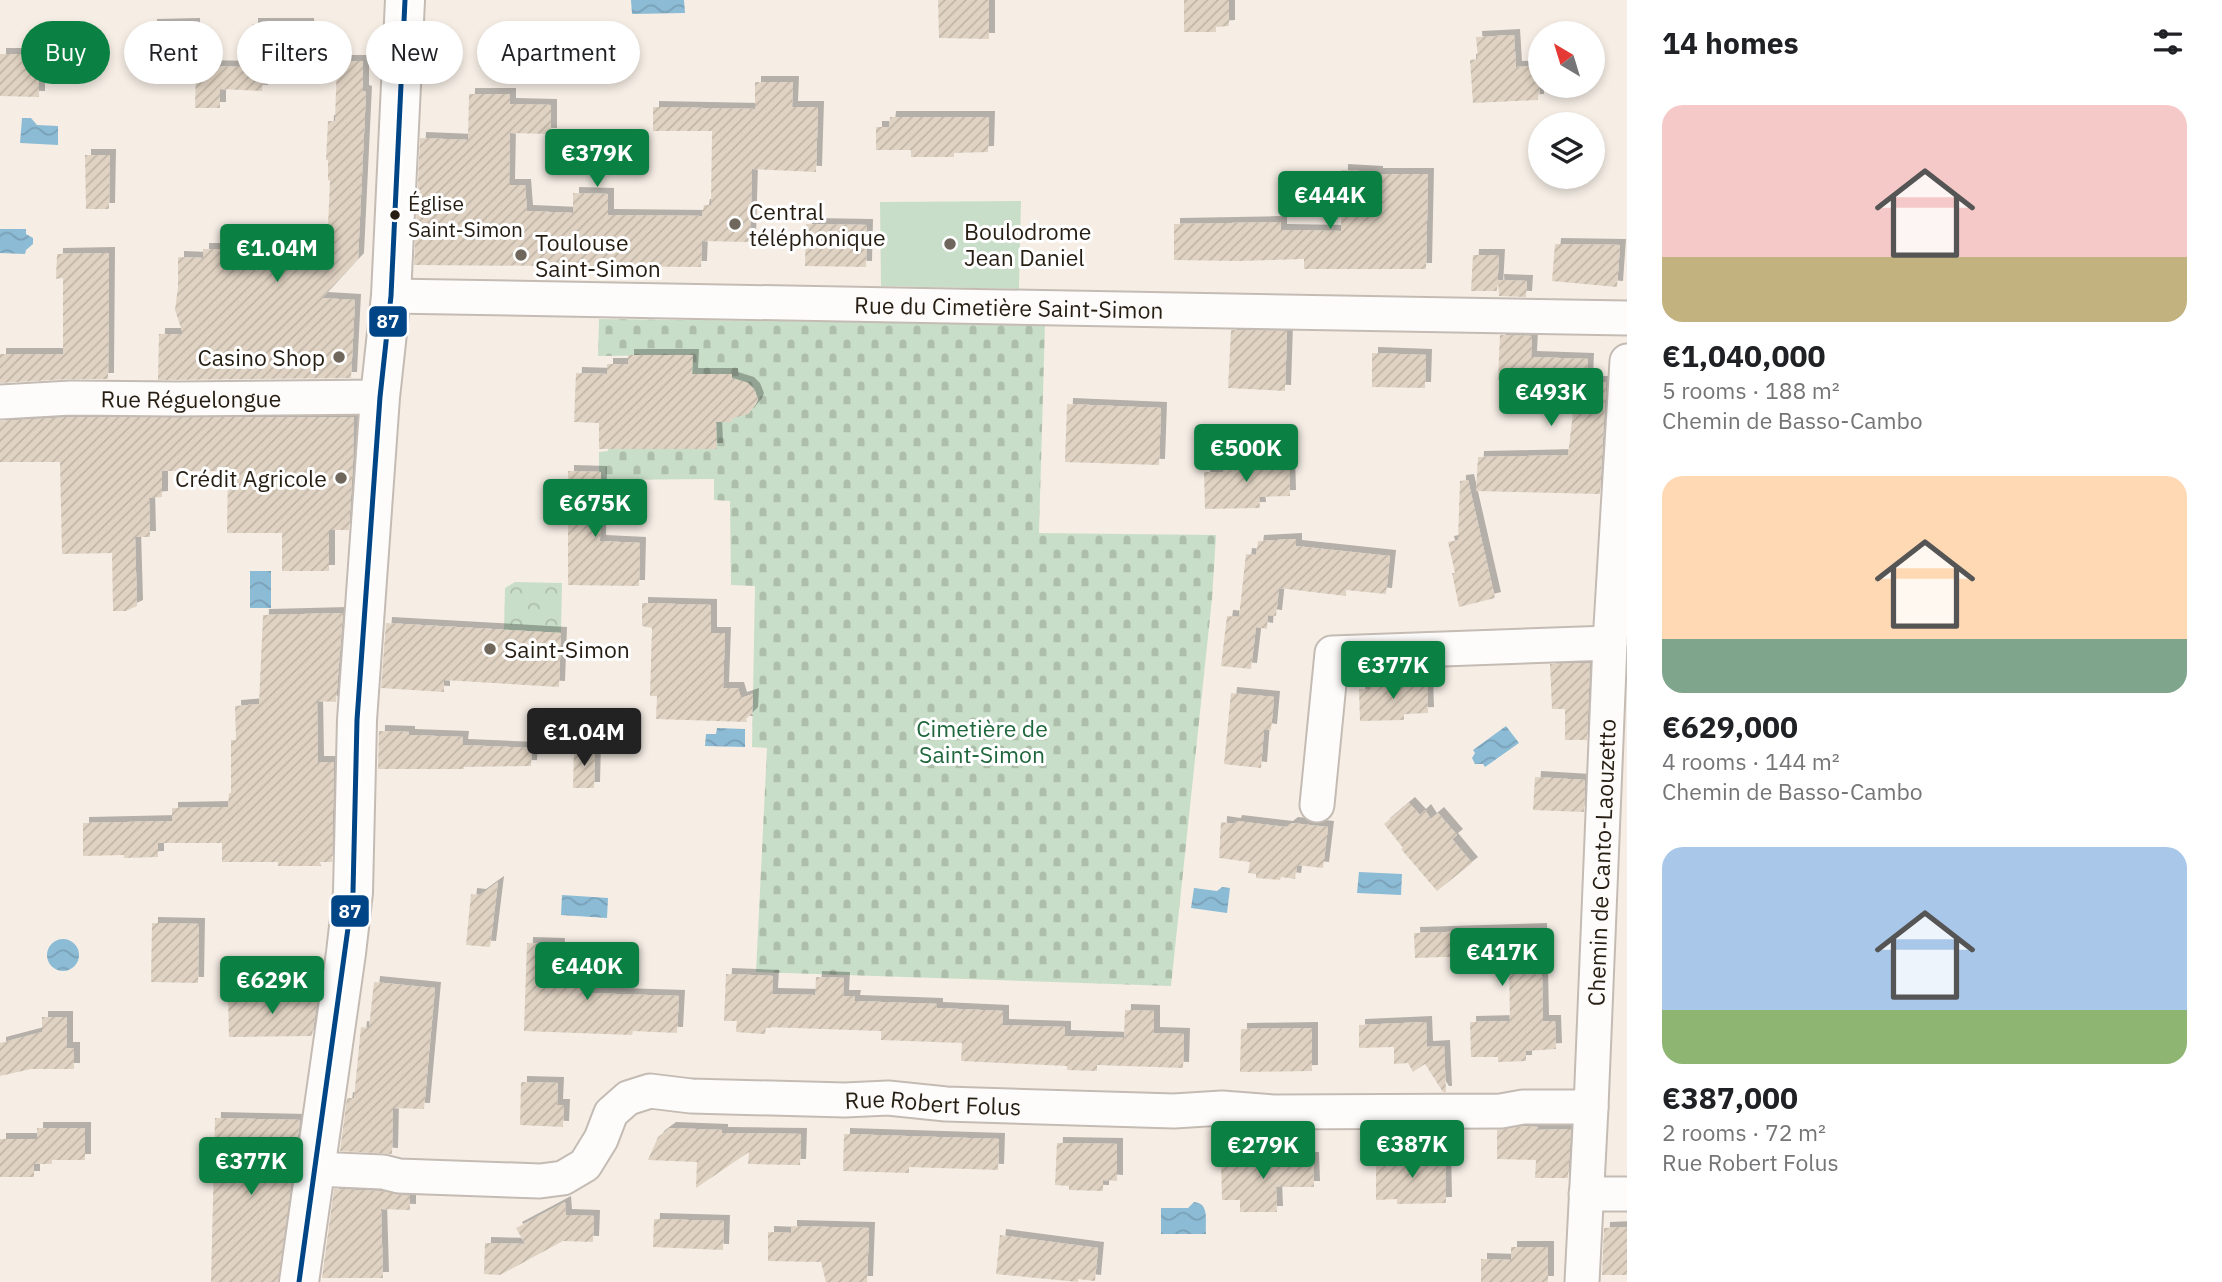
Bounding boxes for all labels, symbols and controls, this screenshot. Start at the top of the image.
chip: Buy [21,21,110,84]
chip: Rent [124,21,223,84]
chip: Filters [237,21,352,84]
chip: New [366,21,463,84]
chip: Apartment [477,21,640,84]
north arrow [1528,21,1605,98]
map controls [1528,21,1605,189]
text: 14 homes [1662,23,1799,62]
icon: filters [2149,23,2187,61]
button: layers [1528,112,1605,189]
pin: €379K [548,130,646,189]
text: €379K [561,137,633,167]
icon: home [1862,150,1988,276]
pin: €444K [1281,172,1379,231]
text: €444K [1294,179,1366,209]
place label: Église Saint-Simon [408,189,523,243]
place label: Central téléphonique [749,196,886,252]
marker: Église Saint-Simon [388,208,402,222]
marker: Central téléphonique [727,216,743,232]
place label: Boulodrome Jean Daniel [964,216,1091,272]
pin: €1.04M [220,224,334,284]
place label: Toulouse Saint-Simon [535,227,661,283]
text: €1.04M [236,232,318,262]
marker: Boulodrome Jean Daniel [942,236,958,252]
marker: Toulouse Saint-Simon [513,247,529,263]
street label: Rue du Cimetière Saint-Simon [854,289,1164,325]
line badge: 87 [368,305,408,338]
text: 87 [377,309,399,333]
text: €1,040,000 [1662,336,1825,375]
place label: Casino Shop [197,342,325,372]
marker: Casino Shop [331,349,347,365]
pin: €493K [1502,368,1600,428]
text: 5 rooms · 188 m² [1662,375,1840,405]
text: €493K [1515,376,1587,406]
street label: Rue Réguelongue [100,383,281,414]
text: Chemin de Basso-Cambo [1662,405,1923,435]
pin: €500K [1197,424,1295,484]
text: €500K [1210,432,1282,462]
place label: Crédit Agricole [175,463,327,493]
marker: Crédit Agricole [333,470,349,486]
pin: €675K [546,480,644,539]
text: €675K [559,487,631,517]
icon: home [1862,521,1988,647]
place label: Saint-Simon [504,634,630,664]
marker: Saint-Simon [482,641,498,657]
pin: €377K [1344,642,1442,701]
text: €377K [1357,649,1429,679]
text: €629,000 [1662,707,1798,746]
pin: €1.04M [527,708,641,768]
park label: Cimetière de Saint-Simon [916,713,1048,769]
text: €1.04M [543,716,625,746]
street label: Chemin de Canto-Laouzetto [1580,718,1622,1007]
text: 4 rooms · 144 m² [1662,746,1840,776]
text: Chemin de Basso-Cambo [1662,776,1923,806]
icon: home [1862,892,1988,1018]
line badge: 87 [330,894,370,928]
text: 87 [339,899,361,923]
pin: €417K [1453,928,1551,988]
text: €417K [1466,936,1538,966]
pin: €440K [538,942,636,1002]
text: €440K [551,950,623,980]
pin: €629K [223,956,321,1016]
text: €629K [236,964,308,994]
text: €387,000 [1662,1078,1798,1117]
street label: Rue Robert Folus [844,1083,1022,1121]
text: 2 rooms · 72 m² [1662,1117,1826,1147]
pin: €387K [1363,1120,1461,1180]
pin: €279K [1214,1122,1312,1181]
text: €387K [1376,1128,1448,1158]
text: €279K [1227,1129,1299,1159]
pin: €377K [202,1138,300,1197]
text: €377K [215,1145,287,1175]
text: Rue Robert Folus [1662,1147,1839,1177]

